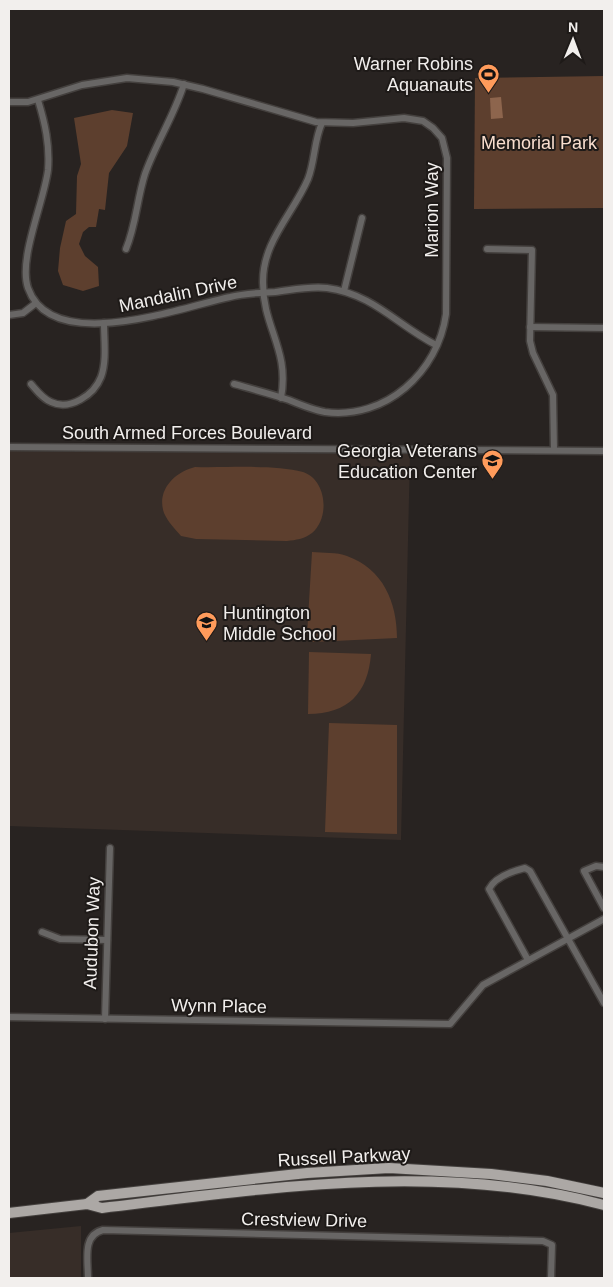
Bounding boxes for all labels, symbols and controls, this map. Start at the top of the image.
north arrow [548,15,598,65]
text: N [568,19,578,35]
place label: Warner Robins Aquanauts [354,54,473,95]
sports icon: Warner Robins Aquanauts [477,62,501,93]
park label: Memorial Park [481,133,598,153]
street label: Marion Way [422,162,442,258]
street label: Mandalin Drive [117,272,239,316]
street label: South Armed Forces Boulevard [62,423,312,443]
place label: Georgia Veterans Education Center [337,441,477,482]
school or university icon: Georgia Veterans Education Center [481,449,505,480]
place label: Huntington Middle School [223,603,336,644]
school or university icon: Huntington Middle School [195,611,219,642]
street label: Audubon Way [80,876,104,990]
street label: Wynn Place [171,995,267,1017]
street label: Russell Parkway [277,1144,411,1170]
street label: Crestview Drive [241,1209,367,1231]

